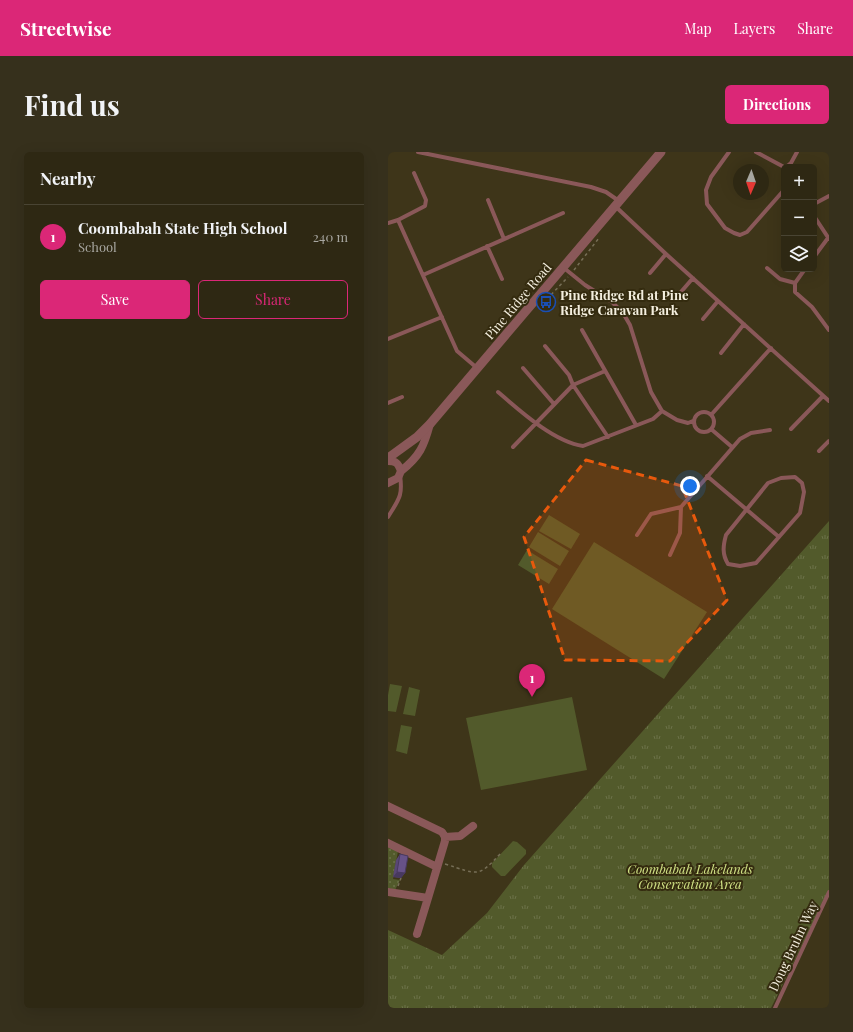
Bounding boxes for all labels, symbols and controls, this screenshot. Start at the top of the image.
text: Streetwise [20,15,112,41]
text: Map [684,19,712,38]
text: Layers [734,19,775,38]
text: Share [797,19,833,38]
button: Directions [725,85,829,124]
text: Find us [24,86,120,123]
north arrow [733,164,769,200]
map controls [781,164,817,272]
button: + [781,164,817,200]
text: Nearby [40,167,95,189]
button: − [781,200,817,236]
text: Coombabah State High School [78,218,287,238]
text: 1 [51,228,55,245]
text: 240 m [313,228,348,245]
button: layers [781,236,817,272]
text: School [78,238,117,255]
street label: Pine Ridge Road [481,259,555,342]
button: Save [40,280,190,319]
button: Share [198,280,348,319]
place label: Pine Ridge Rd at Pine Ridge Caravan Park [560,286,689,318]
bus stop icon: Pine Ridge Rd at Pine Ridge Caravan Park [535,291,557,313]
your location [680,476,700,496]
pin: 1 [519,664,545,697]
park label: Coombabah Lakelands Conservation Area [627,860,753,892]
street label: Doug Bruhn Way [764,897,821,994]

